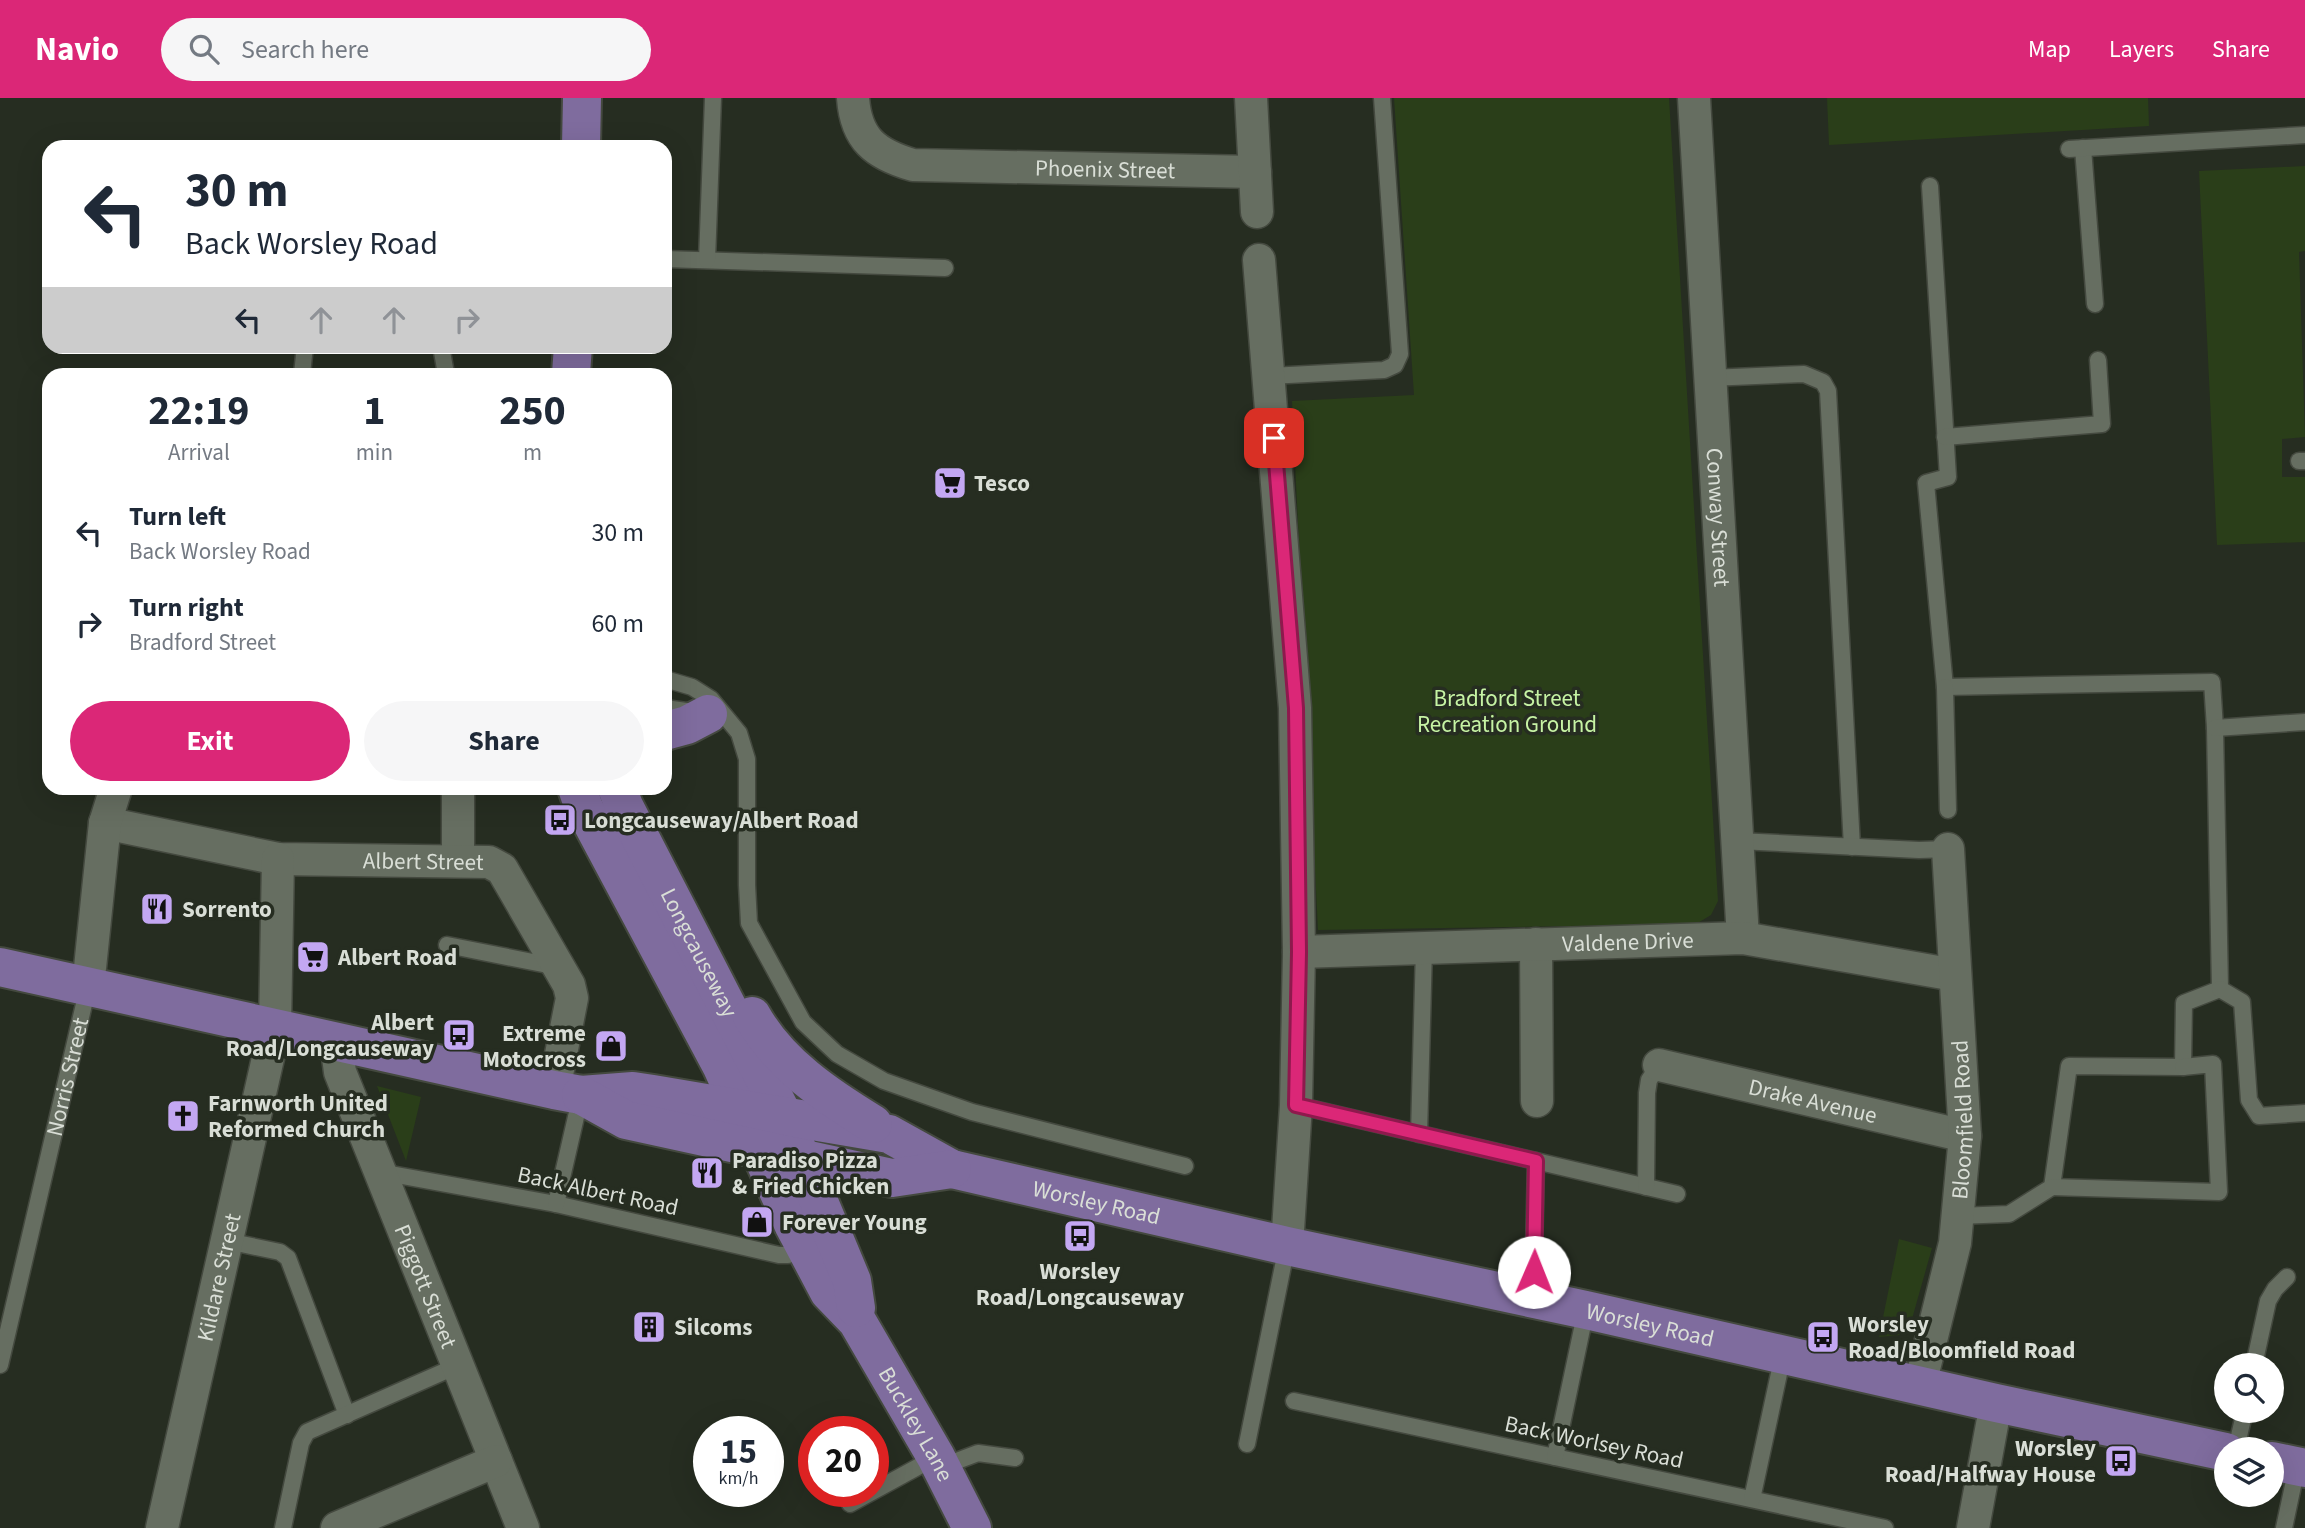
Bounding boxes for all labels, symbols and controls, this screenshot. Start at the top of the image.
search box [161,18,651,81]
text: Navio [35,26,119,73]
icon: search [185,30,223,68]
text: Search here [241,31,369,68]
text: Map [2028,32,2071,67]
text: Layers [2109,32,2174,67]
text: Share [2212,32,2270,67]
street label: Phoenix Street [1035,151,1176,187]
text: 30 m [185,156,289,226]
icon: left [70,168,161,259]
text: Back Worsley Road [185,221,438,267]
icon: left [229,301,267,339]
icon: ahead [302,301,340,339]
icon: ahead [375,301,413,339]
icon: right [448,301,486,339]
text: 22:19 [148,381,250,441]
text: 1 [363,381,385,441]
text: 250 [499,381,566,441]
pin [1244,408,1304,468]
icon: arrive [1255,419,1293,457]
text: Arrival [168,436,230,469]
text: min [356,436,393,469]
text: m [523,436,542,469]
street label: Conway Street [1698,447,1739,588]
supermarket icon: Tesco [931,464,969,502]
place label: Tesco [974,467,1030,500]
text: Turn left [129,498,226,535]
icon: left [70,514,108,552]
text: 30 m [591,514,644,551]
text: Back Worsley Road [129,535,311,568]
text: Turn right [129,589,244,626]
icon: right [70,605,108,643]
text: 60 m [591,605,644,642]
text: Bradford Street [129,626,276,659]
park label: Bradford Street Recreation Ground [1417,682,1597,741]
button: Exit [70,701,350,781]
button: Share [364,701,644,781]
bus stop icon: Longcauseway/Albert Road [541,801,579,839]
place label: Longcauseway/Albert Road [584,804,859,837]
street label: Albert Street [363,844,484,878]
street label: Longcauseway [652,882,746,1023]
restaurant icon: Sorrento [138,890,176,928]
place label: Sorrento [182,893,272,926]
street label: Valdene Drive [1562,923,1694,960]
supermarket icon: Albert Road [294,938,332,976]
place label: Albert Road [337,941,457,974]
place label: Albert Road/Longcauseway [226,1006,434,1065]
street label: Norris Street [37,1014,97,1139]
bus stop icon: Albert Road/Longcauseway [440,1016,478,1054]
place label: Extreme Motocross [482,1017,586,1076]
shop icon: Extreme Motocross [592,1027,630,1065]
street label: Bloomfield Road [1943,1039,1981,1201]
street label: Drake Avenue [1745,1070,1881,1132]
place label: Farnworth United Reformed Church [208,1087,388,1146]
church icon: Farnworth United Reformed Church [164,1097,202,1135]
place label: Paradiso Pizza & Fried Chicken [732,1144,889,1203]
restaurant icon: Paradiso Pizza & Fried Chicken [688,1154,726,1192]
street label: Back Albert Road [514,1158,682,1224]
street label: Worsley Road [1029,1172,1164,1233]
shop icon: Forever Young [738,1203,776,1241]
place label: Forever Young [782,1206,927,1239]
street label: Kildare Street [188,1210,249,1345]
bus stop icon: Worsley Road/Longcauseway [1061,1217,1099,1255]
street label: Piggott Street [386,1219,466,1353]
position arrow [1497,1235,1571,1309]
place label: Worsley Road/Longcauseway [976,1255,1184,1314]
street label: Worsley Road [1583,1294,1717,1355]
building icon: Silcoms [630,1308,668,1346]
place label: Worsley Road/Bloomfield Road [1848,1308,2075,1367]
place label: Silcoms [674,1311,753,1344]
bus stop icon: Worsley Road/Bloomfield Road [1804,1318,1842,1356]
map controls [2214,1353,2284,1507]
button: search [2214,1353,2284,1423]
street label: Buckley Lane [870,1360,962,1487]
street label: Back Worlsey Road [1502,1407,1686,1477]
speed limit sign: 20 [798,1416,889,1507]
text: 15 [720,1427,757,1477]
place label: Worsley Road/Halfway House [1885,1432,2096,1491]
button: layers [2214,1437,2284,1507]
bus stop icon: Worsley Road/Halfway House [2102,1442,2140,1480]
text: km/h [719,1466,758,1491]

